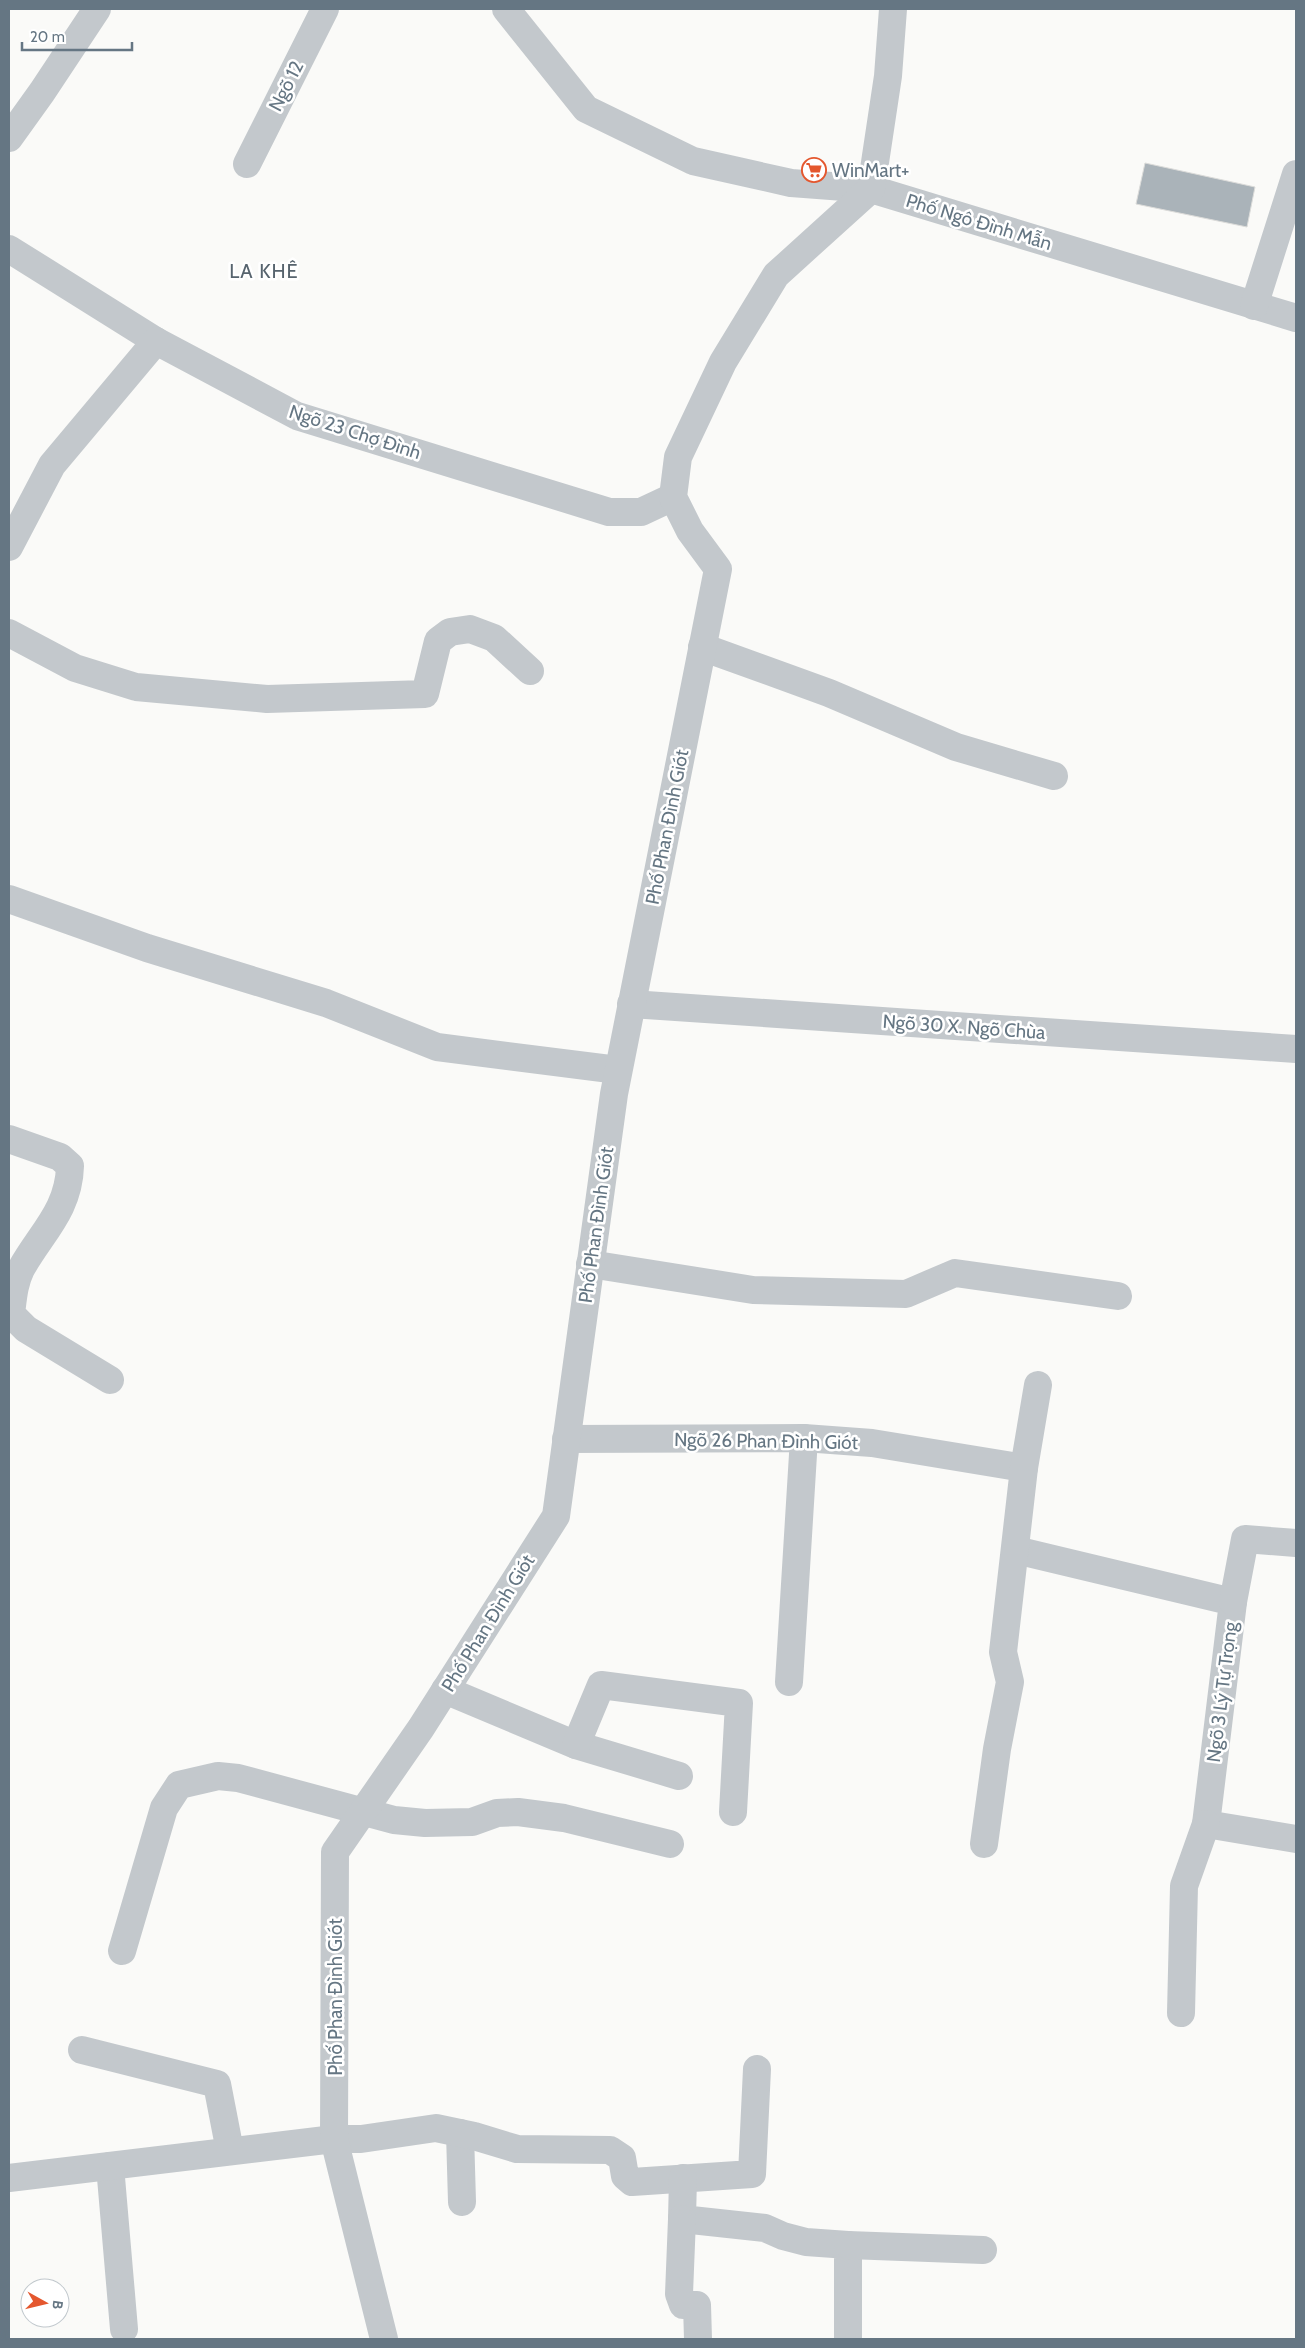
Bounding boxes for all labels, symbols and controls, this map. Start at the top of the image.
scale bar [22,20,132,52]
text: 20 m [30,28,65,46]
street label: Ngõ 12 [264,57,308,115]
supermarket icon: WinMart+ [801,157,827,183]
place label: WinMart+ [832,159,909,182]
street label: Phố Ngô Đình Mẫn [903,189,1055,255]
district label: LA KHÊ [229,259,299,283]
street label: Ngõ 23 Chợ Đình [286,400,424,464]
street label: Phố Phan Đình Giót [641,747,693,906]
street label: Ngõ 30 X. Ngõ Chùa [882,1010,1046,1044]
street label: Phố Phan Đình Giót [574,1145,618,1305]
street label: Ngõ 26 Phan Đình Giót [674,1428,859,1454]
street label: Phố Phan Đình Giót [437,1550,540,1696]
street label: Ngõ 3 Lý Tự Trọng [1202,1620,1242,1764]
street label: Phố Phan Đình Giót [324,1918,347,2076]
north arrow [20,2278,70,2328]
text: B [48,2299,67,2311]

